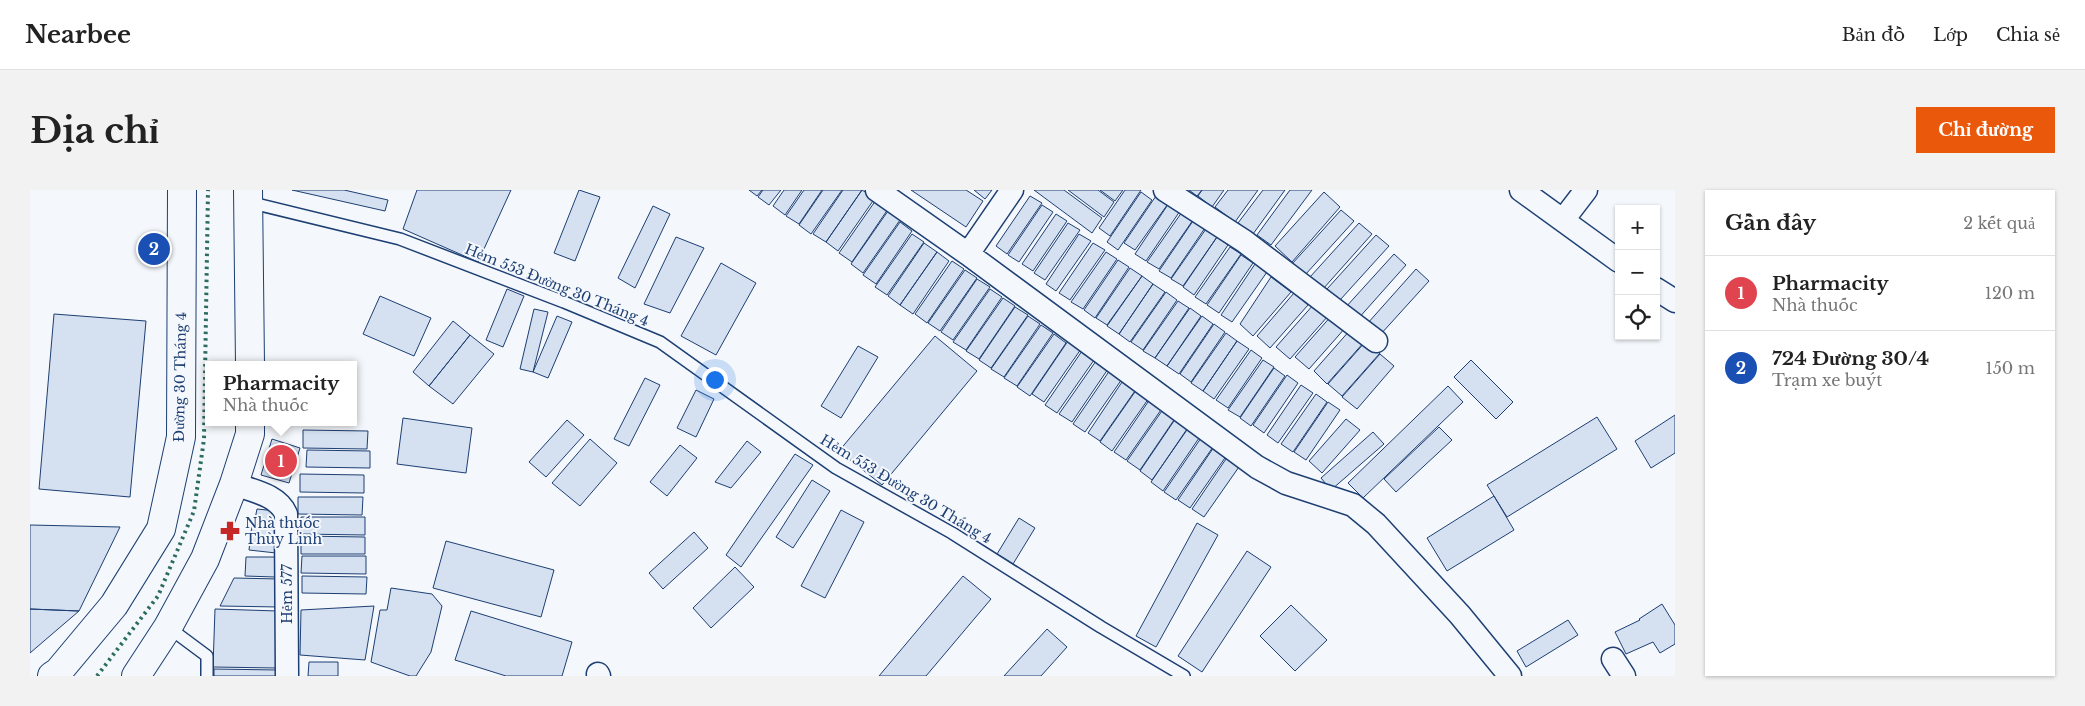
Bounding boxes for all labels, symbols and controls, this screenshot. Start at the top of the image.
text: Nearbee [25,20,131,49]
text: Bản đồ [1842,24,1905,46]
text: Lớp [1933,24,1968,46]
text: Chia sẻ [1996,24,2060,46]
button: Chỉ đường [1916,107,2055,153]
text: Địa chỉ [30,109,159,152]
map controls [1615,205,1660,340]
button: + [1615,205,1660,250]
text: Gần đây [1725,210,1816,236]
text: 2 kết quả [1963,213,2035,233]
pin: 2 [138,230,170,268]
street label: Hẻm 553 Đường 30 Tháng 4 [462,240,652,330]
button: − [1615,250,1660,295]
text: Pharmacity [1772,272,1889,295]
text: 1 [1738,283,1744,303]
text: 120 m [1985,283,2035,303]
button: locate [1615,295,1660,340]
text: Nhà thuốc [1772,295,1858,315]
street label: Đường 30 Tháng 4 [170,312,190,442]
text: 724 Đường 30/4 [1772,347,1929,370]
text: 2 [1736,358,1746,378]
text: 150 m [1986,358,2035,378]
popup [205,361,357,426]
your location [702,367,728,393]
text: Trạm xe buýt [1772,370,1882,390]
text: Pharmacity [223,372,339,395]
text: Nhà thuốc [223,395,308,415]
street label: Hẻm 553 Đường 30 Tháng 4 [817,431,995,547]
pin: 1 [265,442,297,480]
place label: Nhà thuốc Thùy Linh [245,514,322,548]
pharmacy icon: Nhà thuốc Thùy Linh [219,520,241,542]
street label: Hẻm 577 [278,563,296,624]

